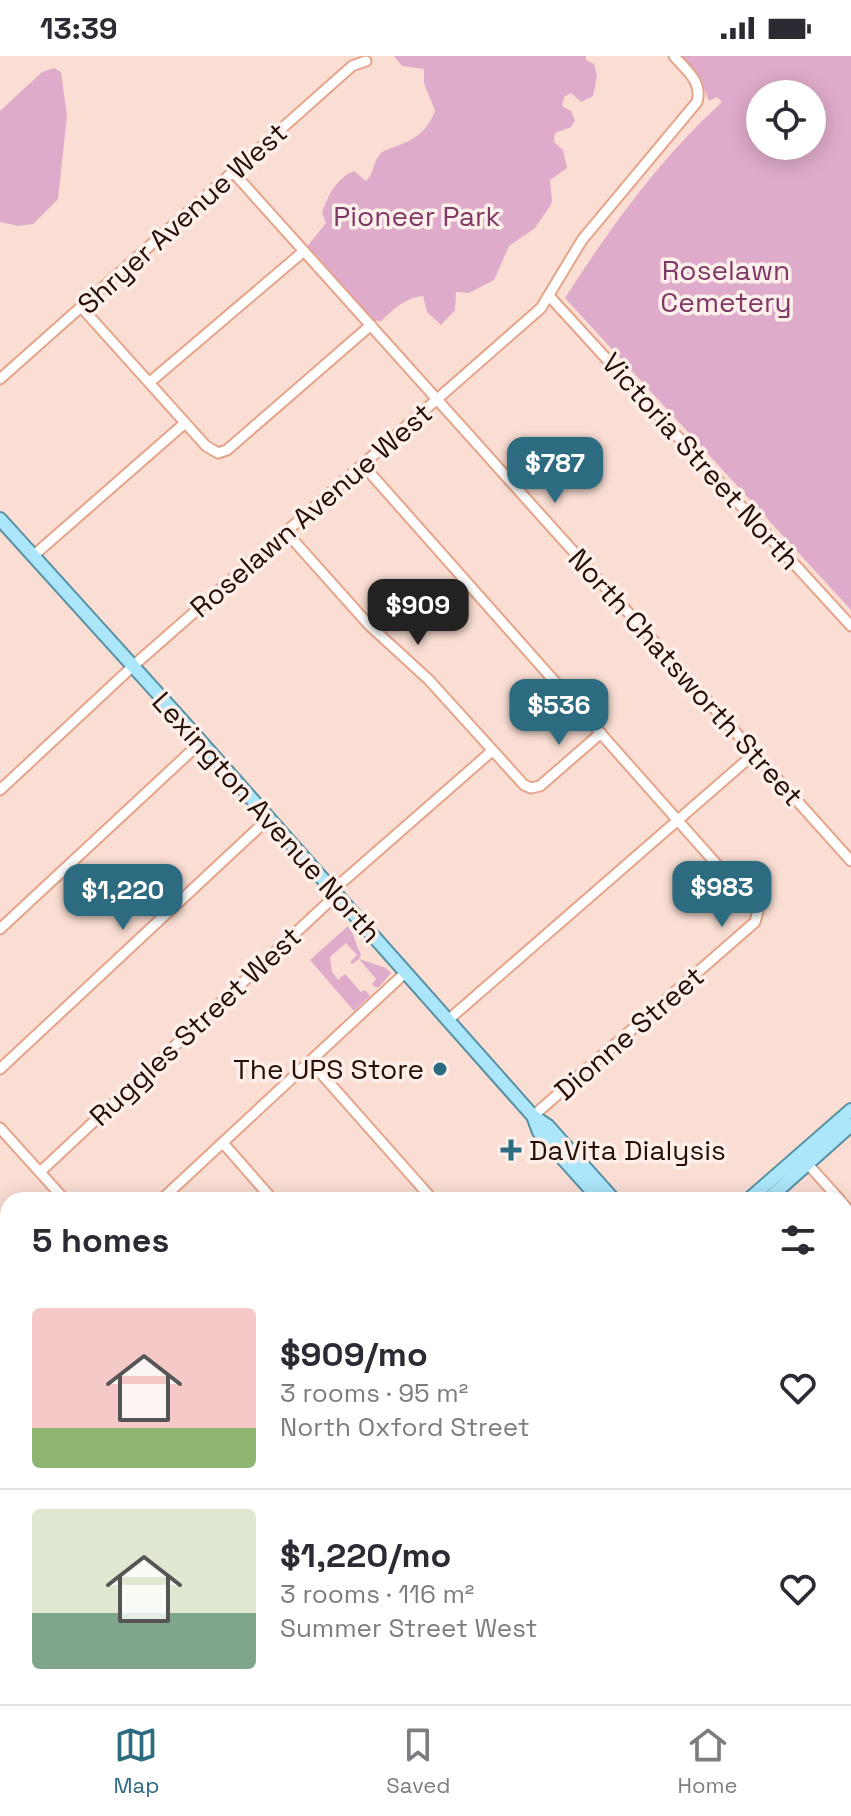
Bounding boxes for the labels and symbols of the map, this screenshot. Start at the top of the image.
street label: Shryer Avenue West [70,114,294,322]
park label: Pioneer Park [333,198,501,234]
park label: Roselawn Cemetery [660,252,792,320]
street label: Victoria Street North [594,345,808,577]
street label: Roselawn Avenue West [182,395,440,625]
pin: $787 [508,437,602,505]
street label: North Chatsworth Street [561,541,811,813]
pin: $909 [371,579,465,647]
pin: $536 [512,679,606,747]
street label: Lexington Avenue North [145,684,389,950]
pin: $983 [675,861,769,929]
pin: $1,220 [58,864,188,932]
street label: Ruggles Street West [82,918,308,1134]
street label: Dionne Street [547,958,711,1108]
place label: The UPS Store [233,1051,424,1087]
marker: The UPS Store [431,1060,449,1078]
place label: DaVita Dialysis [529,1132,726,1168]
marker: DaVita Dialysis [500,1139,522,1161]

